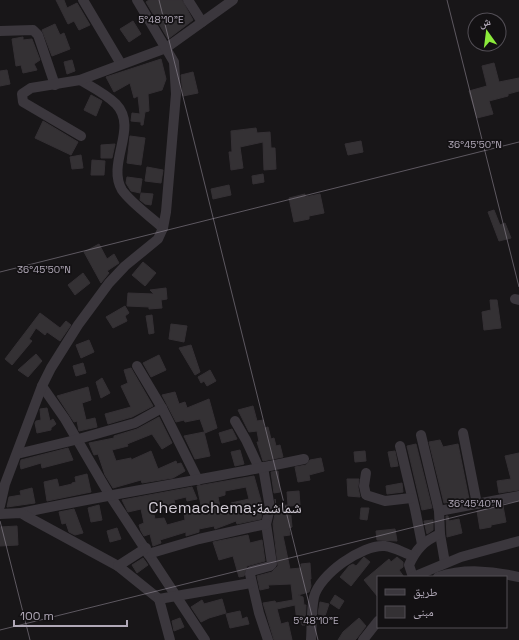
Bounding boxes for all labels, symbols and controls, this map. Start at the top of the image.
north arrow [467,12,507,52]
text: 5°48'10"E [138,13,184,26]
text: ش [477,14,492,31]
text: 36°45'50"N [448,138,502,151]
text: 36°45'50"N [17,263,71,276]
district label: Chemachema;شماشمة [148,497,302,518]
text: 36°45'40"N [448,497,502,510]
legend [377,576,507,628]
text: طريق [413,584,438,600]
scale bar [14,602,127,628]
text: مبنى [413,604,434,620]
text: 100 m [20,608,54,624]
text: 5°48'10"E [293,614,339,627]

